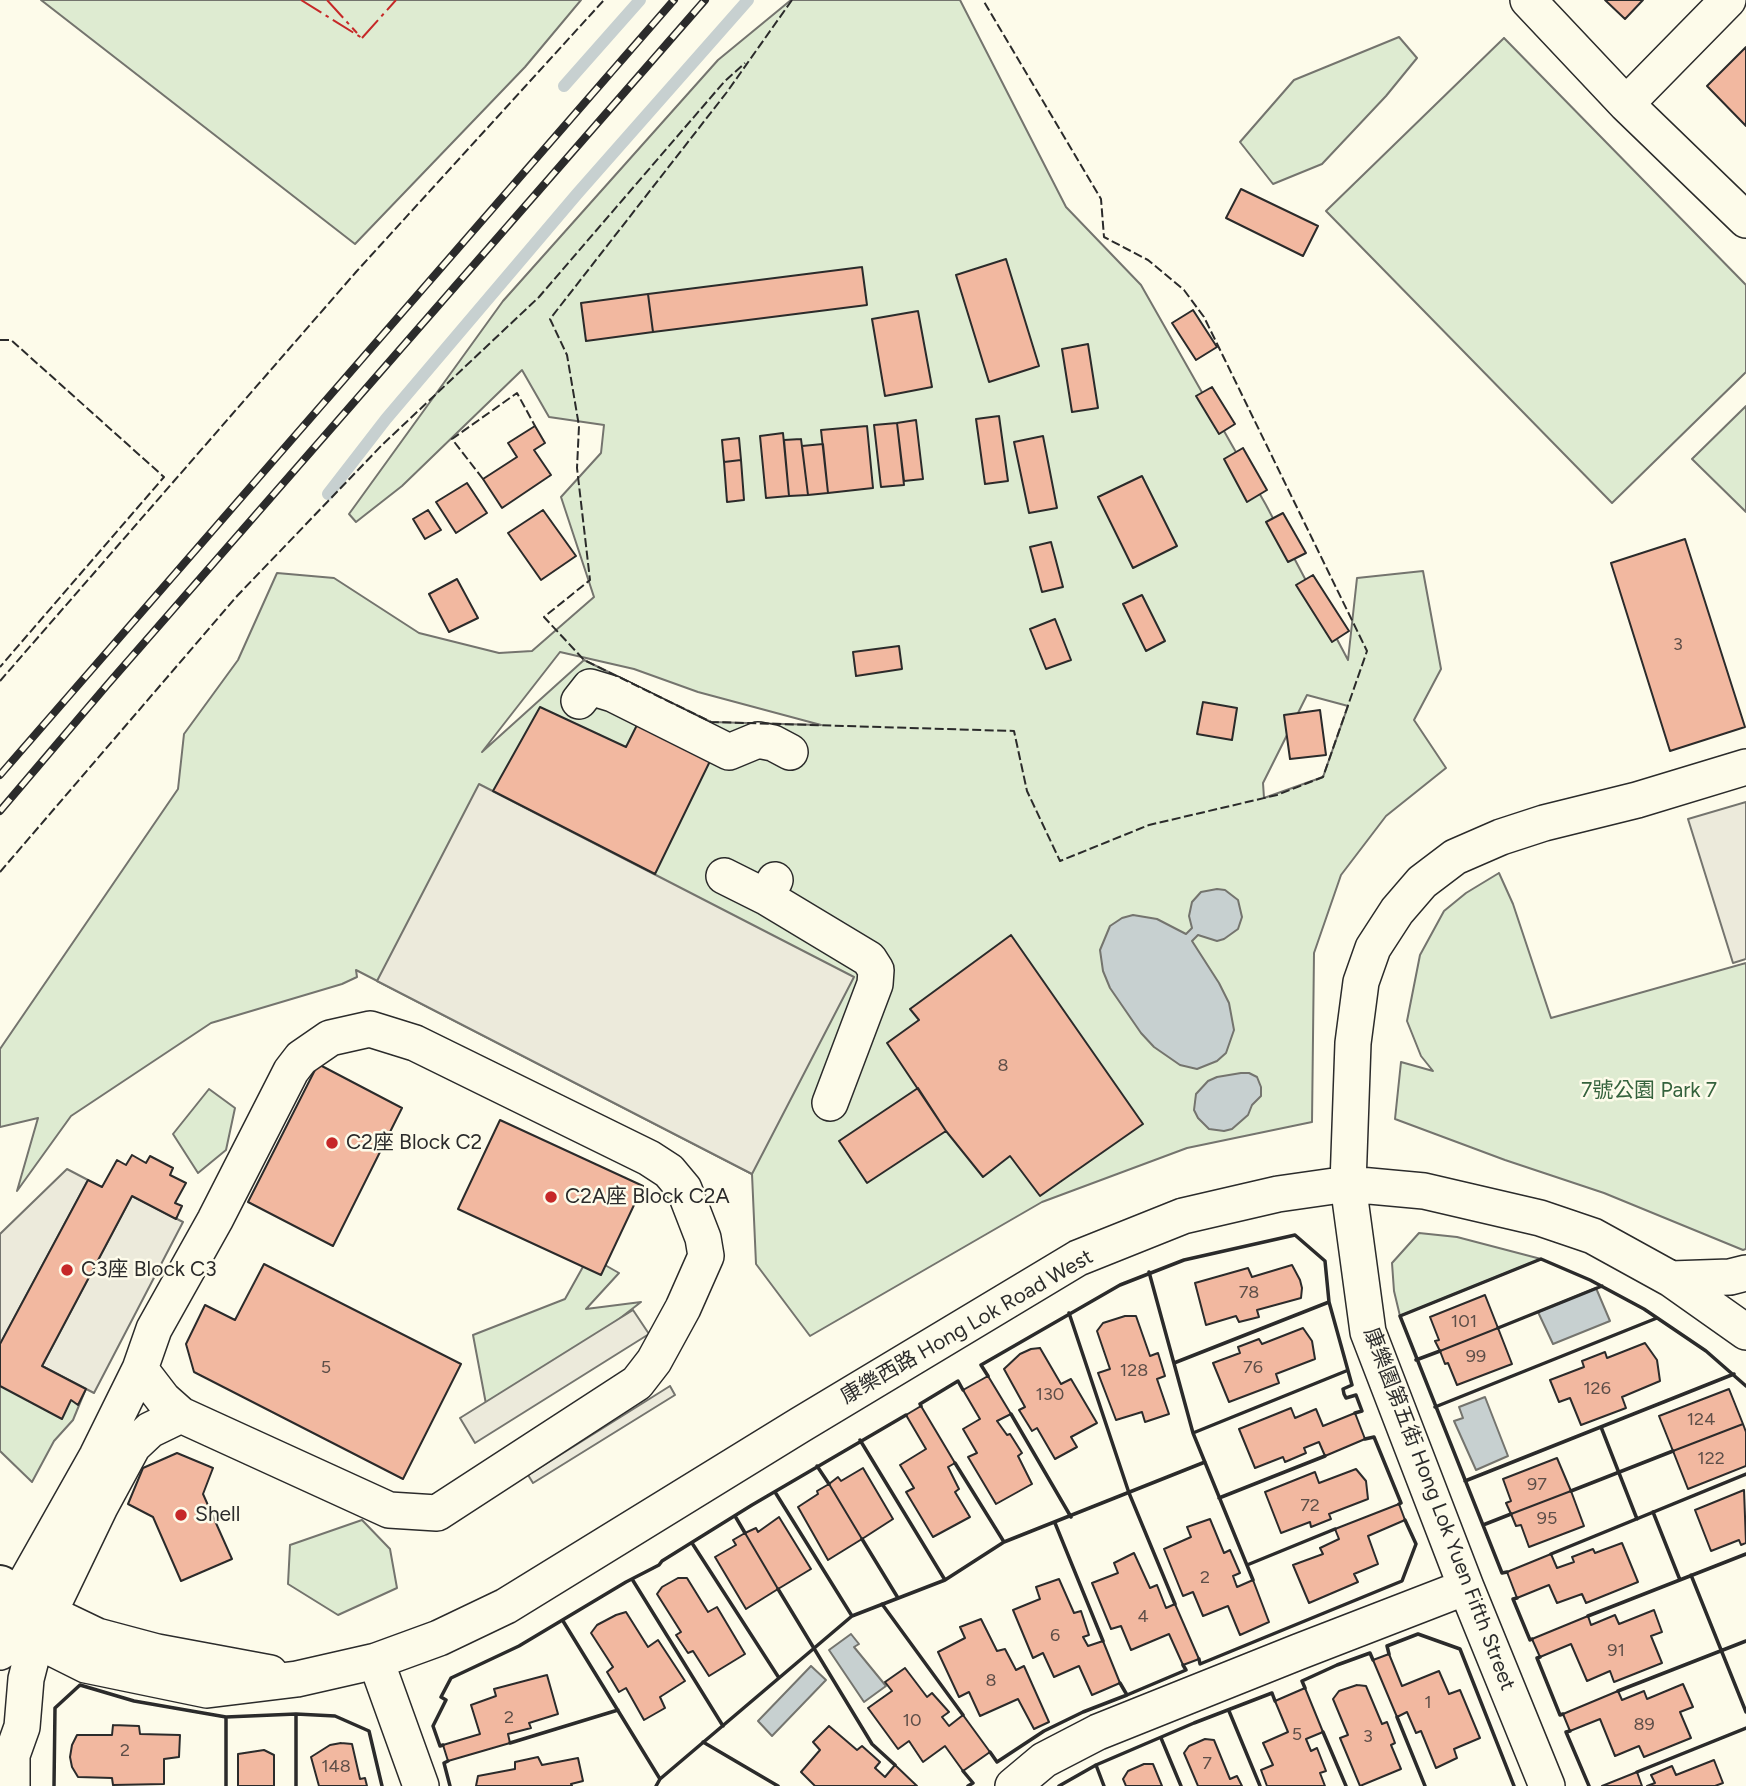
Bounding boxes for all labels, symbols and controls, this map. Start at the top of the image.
house number: 3 [1673,634,1683,656]
house number: 8 [997,1055,1009,1077]
park label: 7號公園 Park 7 [1581,1078,1717,1104]
place label: C2座 Block C2 [346,1130,482,1156]
marker: C2座 Block C2 [324,1135,340,1151]
place label: C2A座 Block C2A [565,1184,730,1210]
marker: C2A座 Block C2A [543,1189,559,1205]
street label: 康樂西路 Hong Lok Road West [836,1244,1098,1410]
place label: C3座 Block C3 [81,1257,217,1283]
marker: C3座 Block C3 [59,1262,75,1278]
house number: 78 [1239,1282,1259,1304]
house number: 101 [1451,1311,1477,1333]
street label: 康樂園第五街 Hong Lok Yuen Fifth Street [1358,1324,1520,1694]
house number: 99 [1466,1346,1486,1368]
house number: 5 [321,1357,331,1379]
house number: 76 [1243,1357,1263,1379]
house number: 128 [1120,1360,1148,1382]
house number: 126 [1583,1378,1611,1400]
house number: 130 [1036,1384,1064,1406]
house number: 124 [1687,1409,1715,1431]
house number: 122 [1697,1448,1725,1470]
house number: 97 [1527,1474,1547,1496]
house number: 72 [1300,1495,1320,1517]
place label: Shell [195,1502,240,1528]
marker: Shell [173,1507,189,1523]
house number: 95 [1537,1508,1557,1530]
house number: 2 [1200,1567,1210,1589]
house number: 4 [1137,1606,1149,1628]
house number: 6 [1050,1625,1060,1647]
house number: 91 [1607,1640,1625,1662]
house number: 8 [985,1670,997,1692]
house number: 1 [1424,1692,1432,1714]
house number: 2 [504,1707,514,1729]
house number: 10 [903,1710,921,1732]
house number: 89 [1633,1714,1655,1736]
house number: 5 [1292,1724,1302,1746]
house number: 3 [1363,1726,1373,1748]
house number: 2 [120,1740,130,1762]
house number: 7 [1202,1753,1212,1775]
house number: 148 [321,1756,351,1778]

